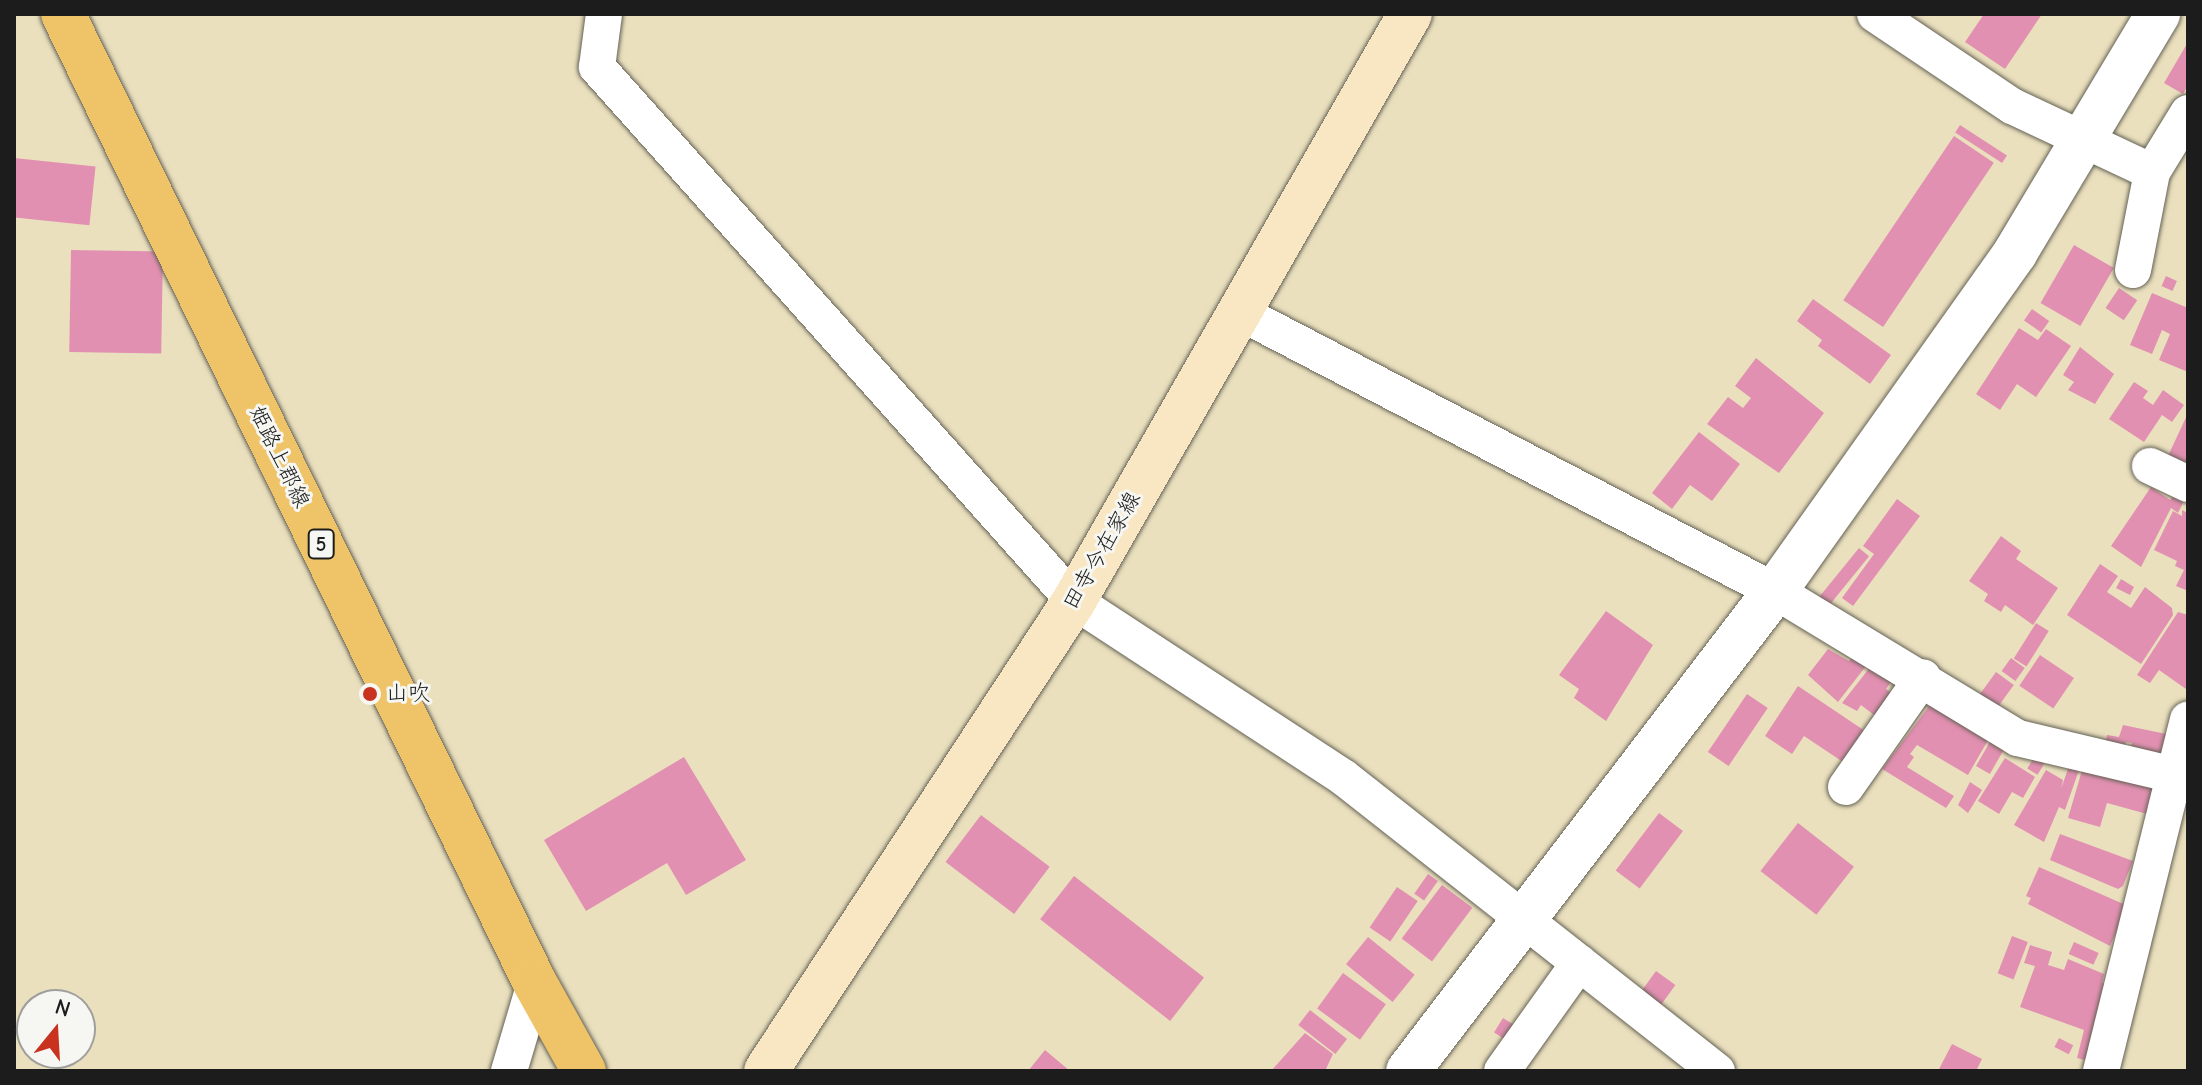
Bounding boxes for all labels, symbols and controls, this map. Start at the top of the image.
street label: 姫路上郡線 [243,402,315,512]
street label: 田寺今在家線 [1058,487,1146,615]
road number: 5 [307,528,335,560]
place label: 山吹 [386,681,430,707]
marker: 山吹 [361,685,379,703]
north arrow [16,989,96,1069]
text: N [52,993,74,1023]

